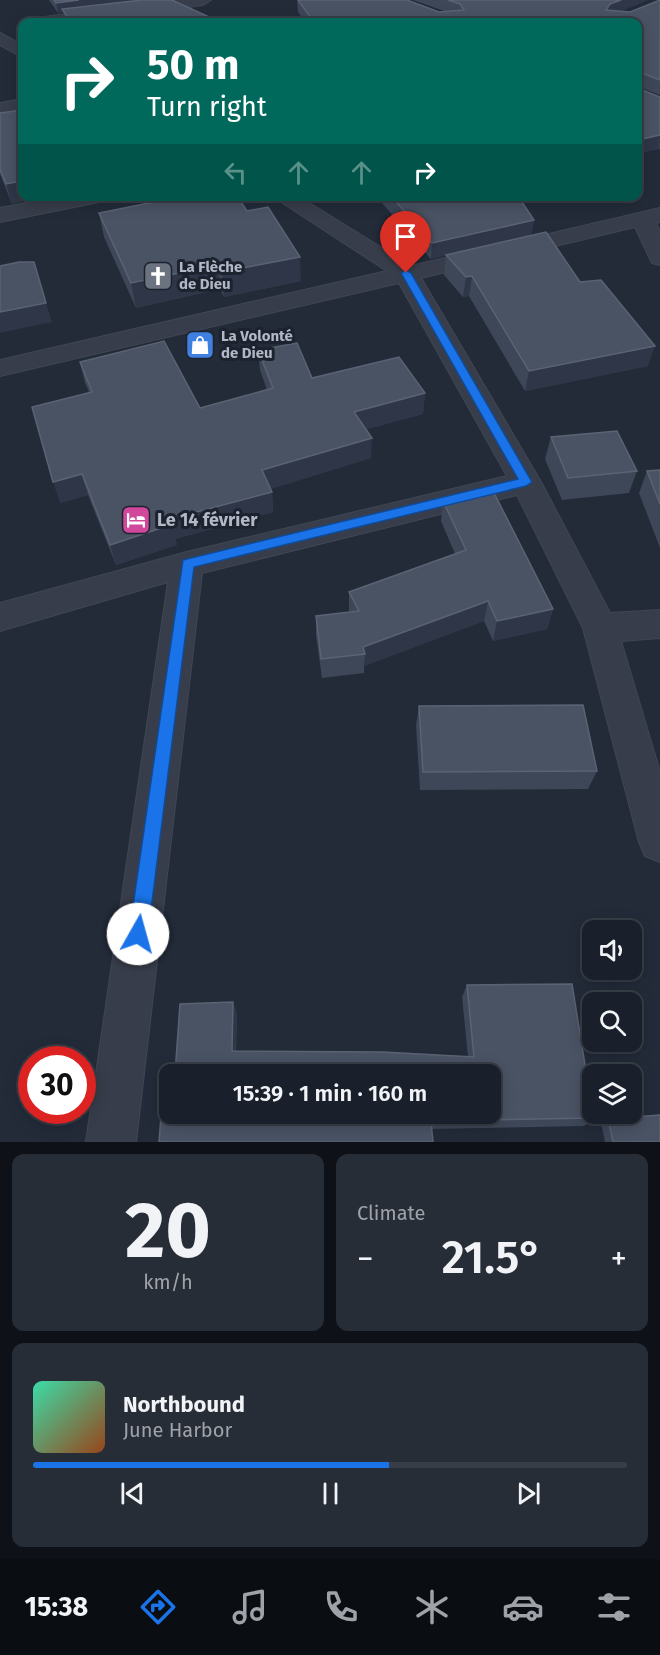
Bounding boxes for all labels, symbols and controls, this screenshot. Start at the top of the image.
text: 50 m [147,40,240,90]
icon: right [48,42,126,120]
text: Turn right [147,91,267,123]
icon: left [219,156,252,189]
icon: ahead [282,156,315,189]
icon: ahead [345,156,378,189]
icon: right [408,156,441,189]
pin [380,211,431,273]
icon: arrive [389,220,422,253]
place label: La Flèche de Dieu [179,258,242,293]
church icon: La Flèche de Dieu [142,260,174,292]
place label: La Volonté de Dieu [221,327,293,362]
shop icon: La Volonté de Dieu [184,329,216,361]
hotel icon: Le 14 février [120,504,152,536]
place label: Le 14 février [157,509,258,531]
position arrow [106,902,170,966]
map controls [582,920,642,1124]
button: sound [582,920,642,980]
button: search [582,992,642,1052]
speed limit sign: 30 [18,1046,96,1124]
button: layers [582,1064,642,1124]
text: 15:39 · 1 min · 160 m [233,1080,427,1107]
text: 20 [125,1184,211,1278]
text: Climate [357,1201,425,1225]
text: 21.5° [442,1231,542,1285]
text: − [357,1239,374,1279]
text: + [611,1239,627,1279]
text: km/h [143,1270,193,1294]
text: Northbound [123,1391,245,1418]
text: June Harbor [123,1418,232,1442]
icon: previous [116,1477,149,1510]
icon: pause [314,1477,347,1510]
icon: next [512,1477,545,1510]
icon: directions [137,1586,179,1628]
icon: music [229,1586,271,1628]
icon: phone [320,1586,362,1628]
icon: climate [411,1586,453,1628]
icon: car [502,1586,544,1628]
icon: filters [593,1586,635,1628]
text: 15:38 [25,1591,88,1623]

